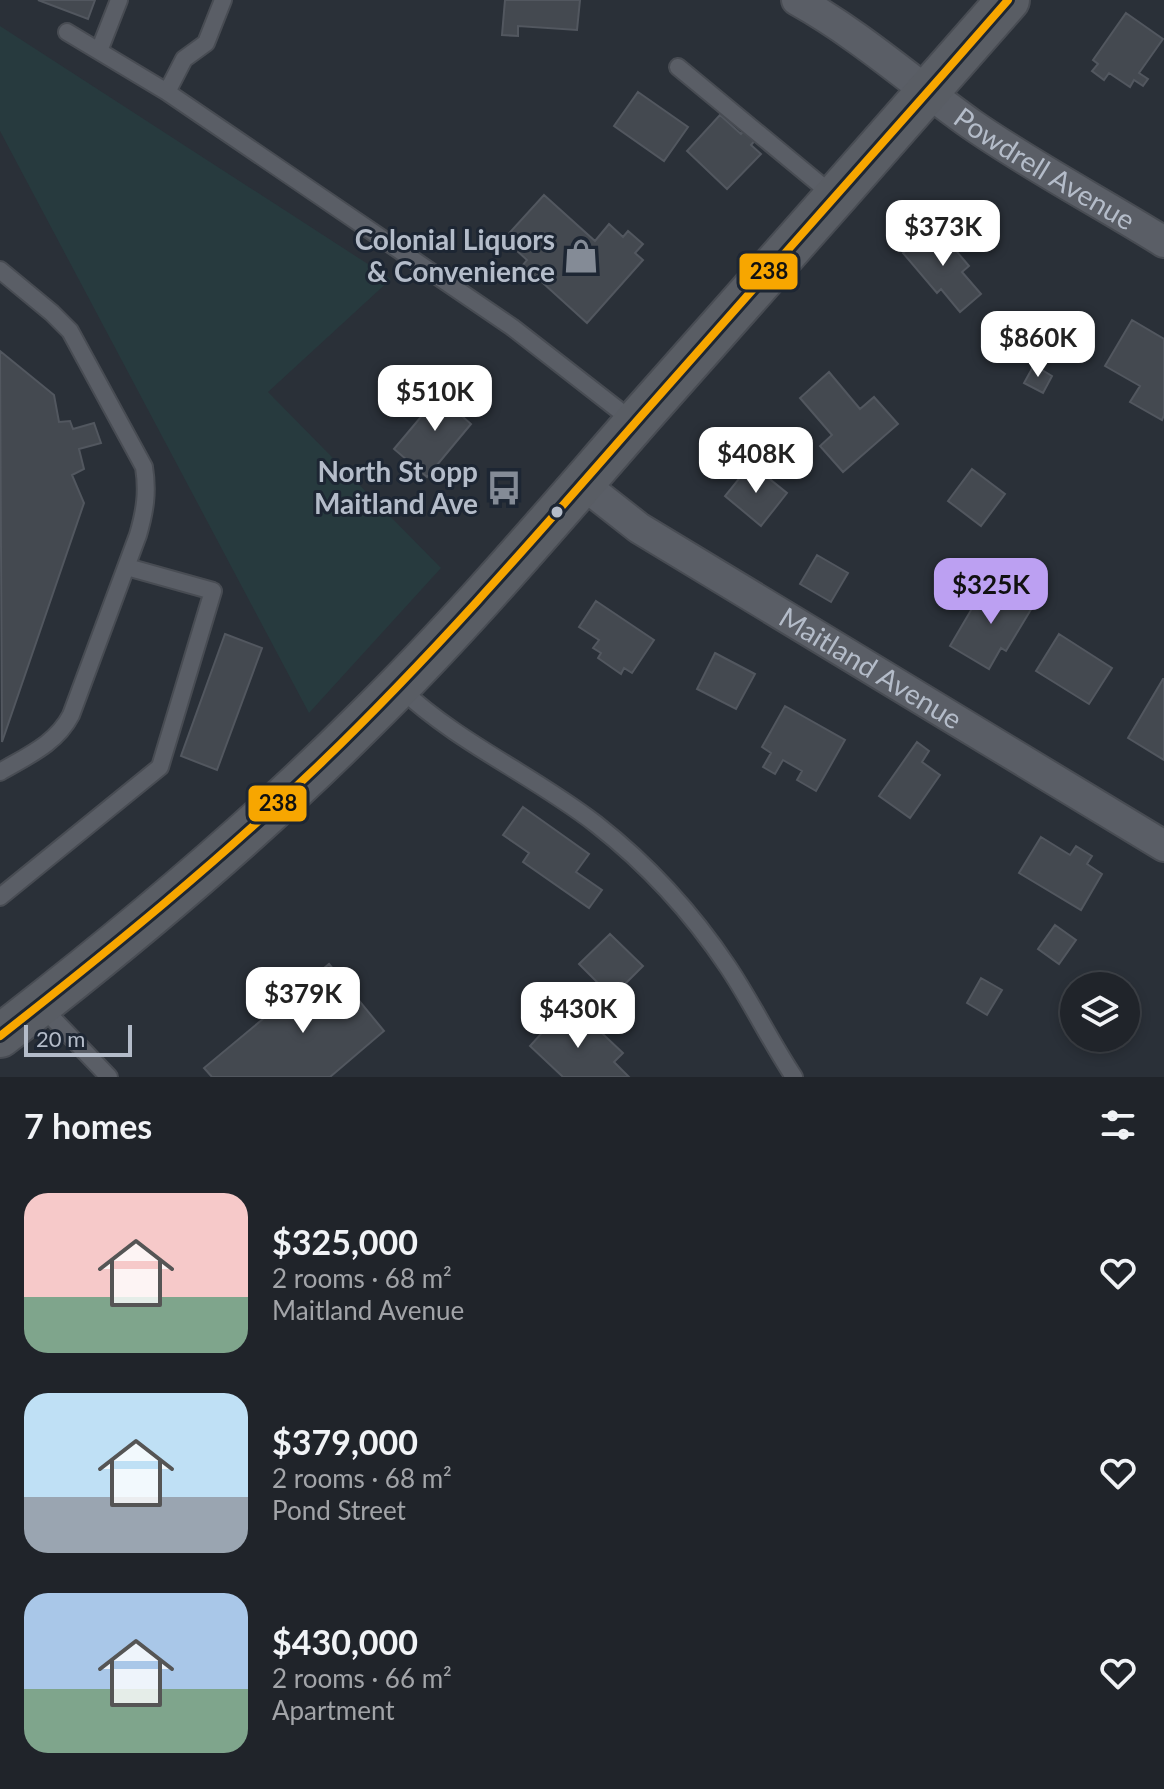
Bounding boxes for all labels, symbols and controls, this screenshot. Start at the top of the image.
street label: Powdrell Avenue [948,100,1141,236]
pin: $373K [887,200,999,268]
text: $373K [904,210,982,242]
place label: Colonial Liquors & Convenience [355,222,555,288]
shop icon: Colonial Liquors & Convenience [562,237,600,275]
line badge: 238 [738,252,799,291]
text: 238 [750,257,788,284]
pin: $860K [982,311,1094,379]
text: $860K [999,321,1077,353]
pin: $510K [379,365,491,433]
text: $510K [396,375,474,407]
pin: $408K [700,427,812,495]
text: $408K [717,437,795,469]
place label: North St opp Maitland Ave [314,454,478,520]
bus stop icon: North St opp Maitland Ave [485,469,523,507]
unlabelled marker [549,504,565,520]
pin: $325K [935,558,1047,626]
text: $325K [952,568,1030,600]
street label: Maitland Avenue [774,599,969,736]
line badge: 238 [247,784,308,823]
text: 238 [259,789,297,816]
pin: $379K [247,967,359,1035]
map controls [1060,972,1140,1052]
button: layers [1060,972,1140,1052]
text: $379K [264,977,342,1009]
pin: $430K [522,982,634,1050]
text: $430K [539,992,617,1024]
scale bar [24,1021,132,1057]
text: 20 m [36,1025,85,1052]
icon: filters [1096,1103,1140,1147]
text: 7 homes [24,1105,152,1146]
text: $325,000 [272,1221,418,1262]
icon: home [88,1225,184,1321]
icon: heart [1096,1251,1140,1295]
text: 2 rooms · 68 m² [272,1262,452,1294]
text: Maitland Avenue [272,1294,464,1326]
text: $379,000 [272,1421,418,1462]
icon: home [88,1425,184,1521]
icon: heart [1096,1451,1140,1495]
text: 2 rooms · 68 m² [272,1462,452,1494]
text: Pond Street [272,1494,406,1526]
text: $430,000 [272,1621,418,1662]
icon: home [88,1625,184,1721]
icon: heart [1096,1651,1140,1695]
text: 2 rooms · 66 m² [272,1662,452,1694]
text: Apartment [272,1694,395,1726]

